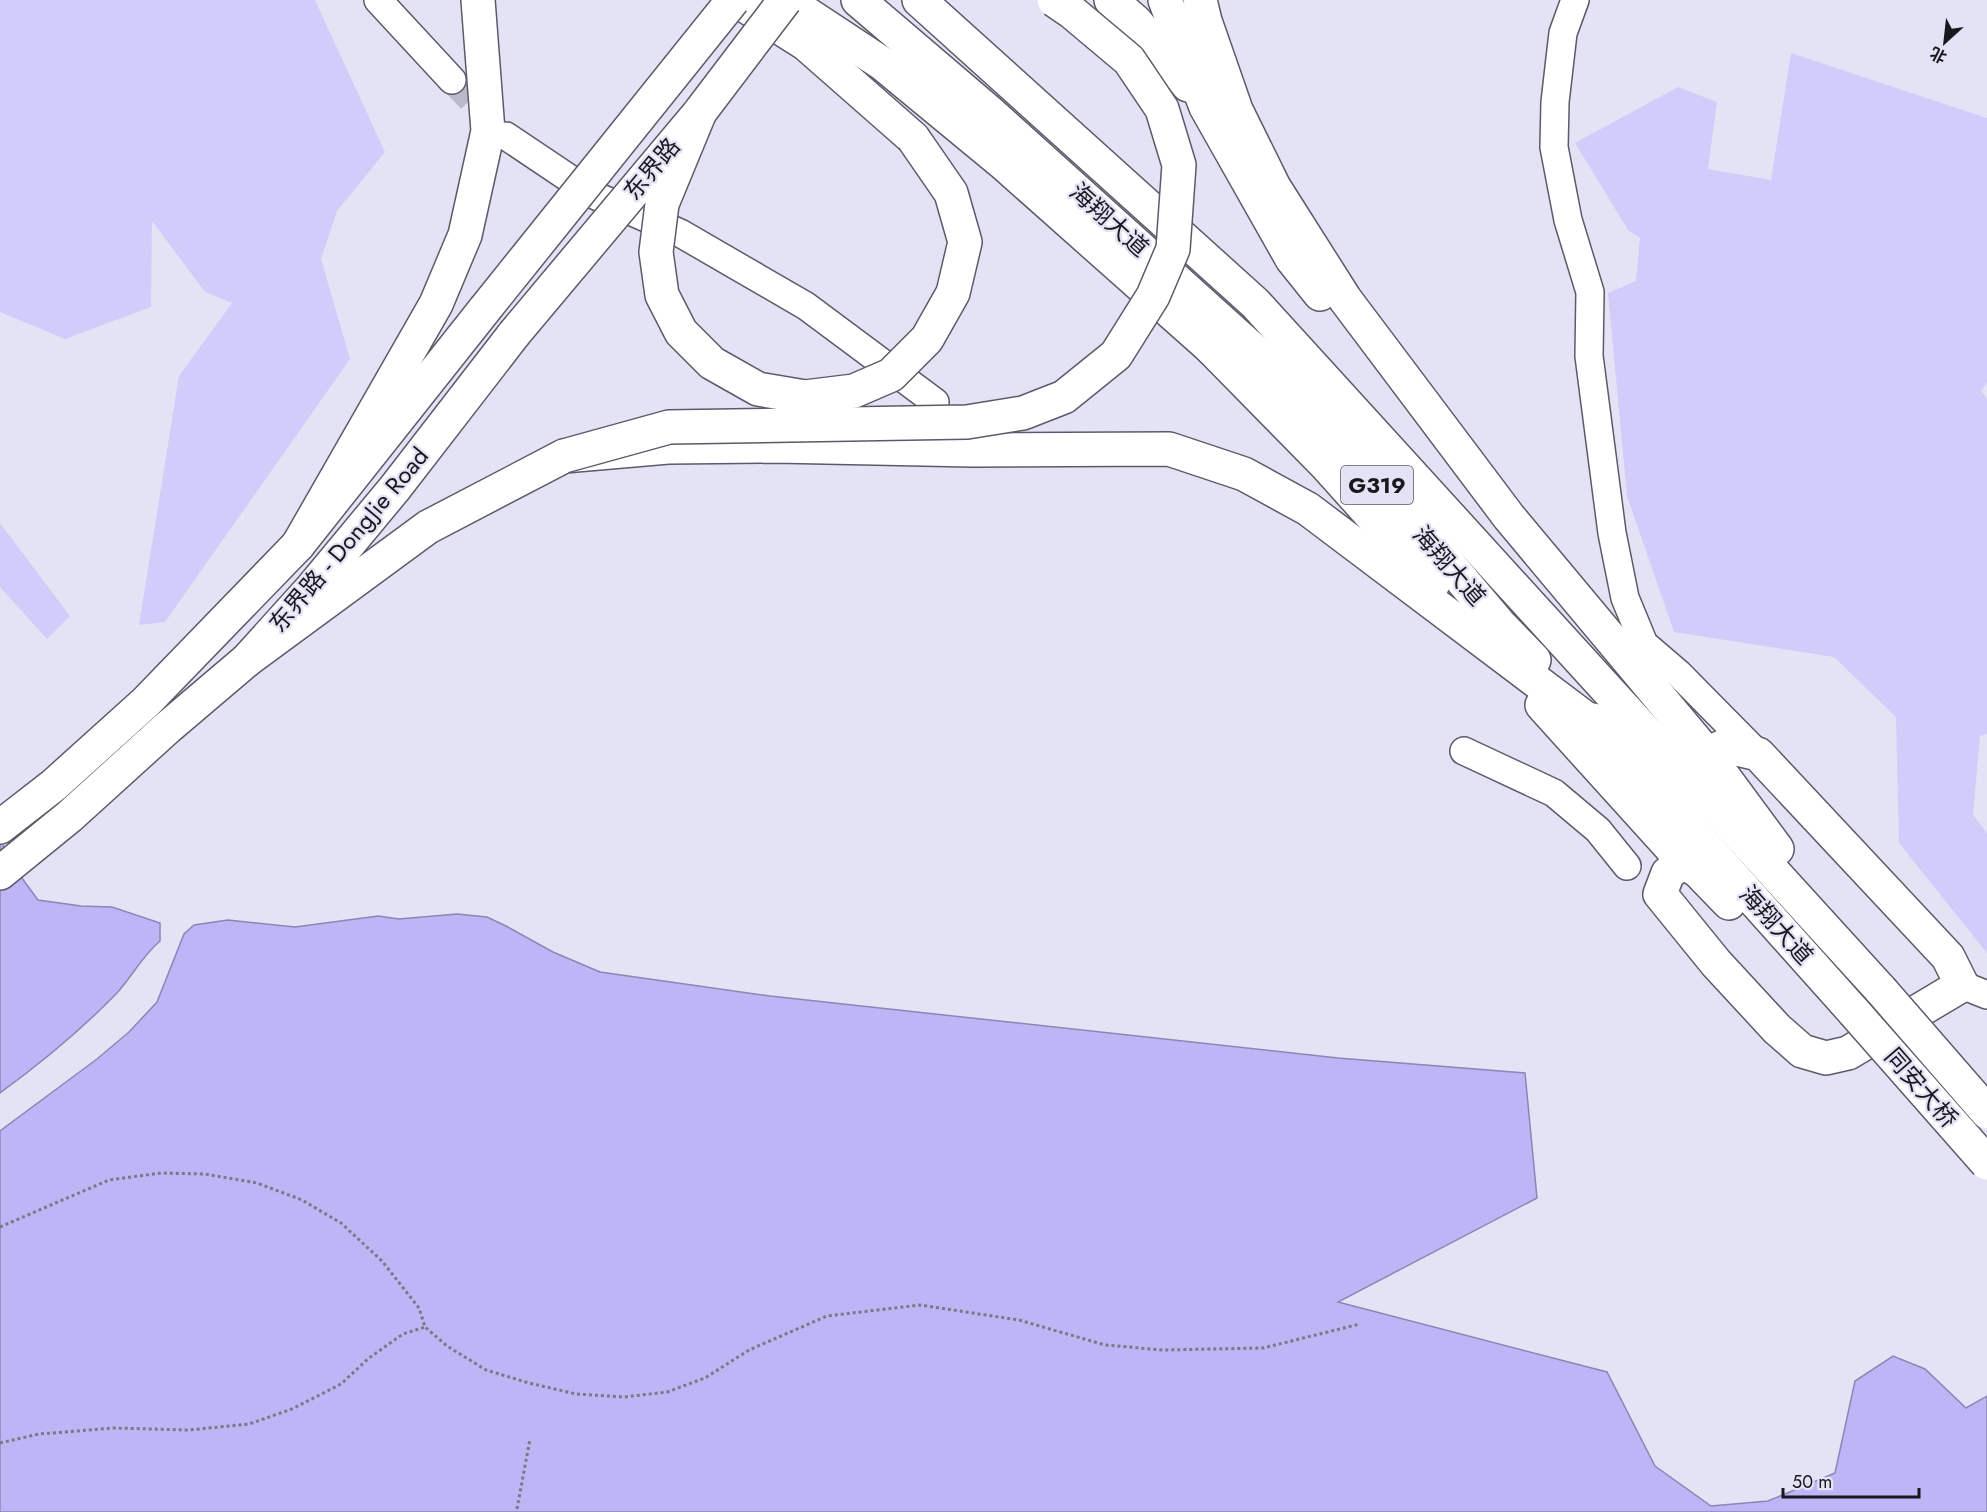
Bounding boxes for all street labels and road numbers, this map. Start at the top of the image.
street label: 东界路 [615,130,688,208]
street label: 海翔大道 [1062,175,1157,265]
street label: 东界路 - DongJie Road [261,440,437,640]
road number: G319 [1341,466,1413,504]
street label: 海翔大道 [1405,518,1494,613]
street label: 海翔大道 [1731,877,1821,972]
street label: 同安大桥 [1877,1040,1966,1135]

